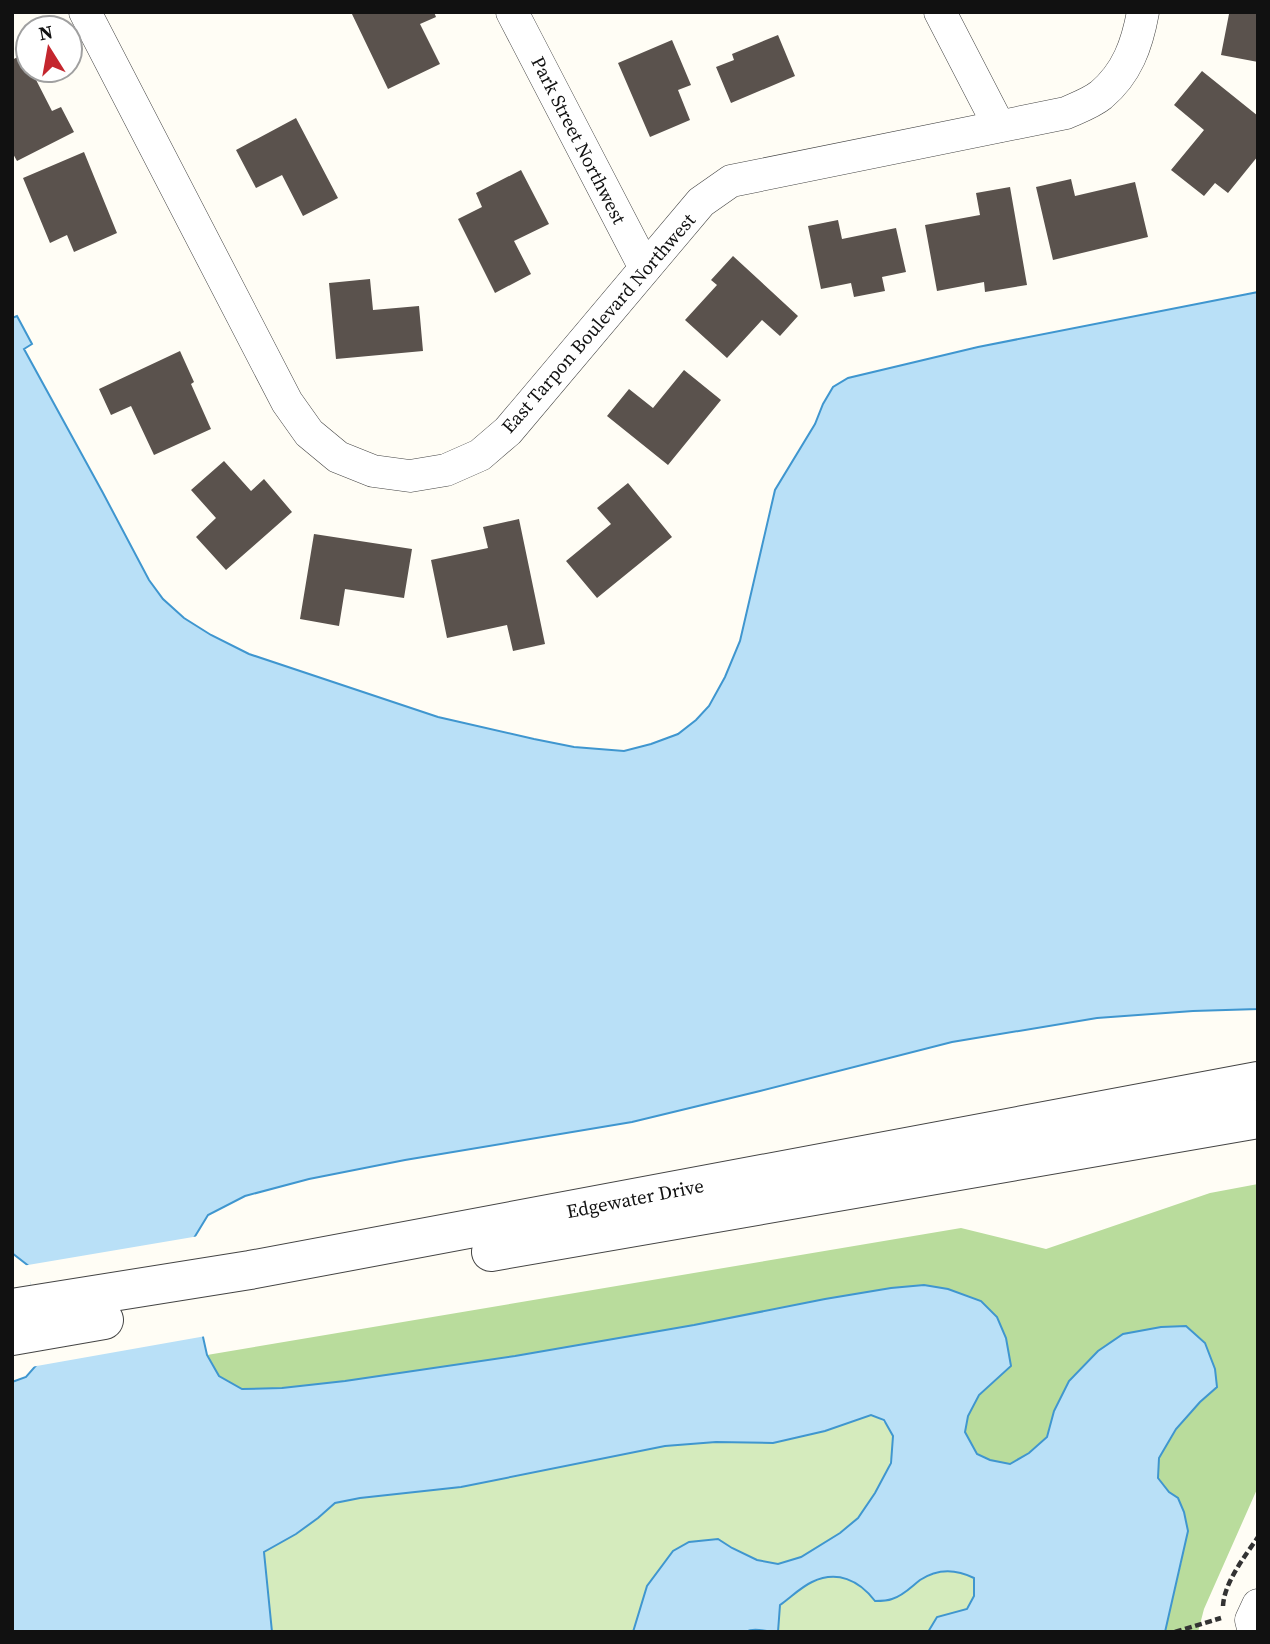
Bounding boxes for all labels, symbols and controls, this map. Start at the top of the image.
north arrow [14,14,84,84]
text: N [36,18,55,46]
street label: Park Street Northwest [525,52,633,229]
street label: East Tarpon Boulevard Northwest [495,207,701,439]
street label: Edgewater Drive [564,1172,706,1224]

